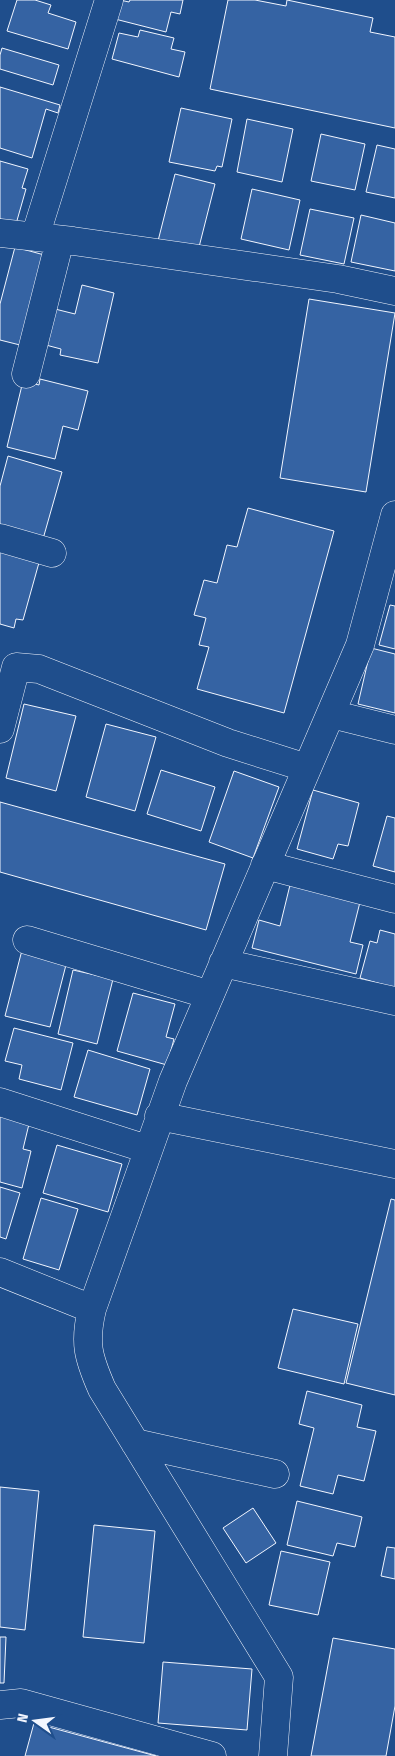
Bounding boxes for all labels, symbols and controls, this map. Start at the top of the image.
north arrow [10,1696,60,1746]
text: N [14,1712,32,1724]

